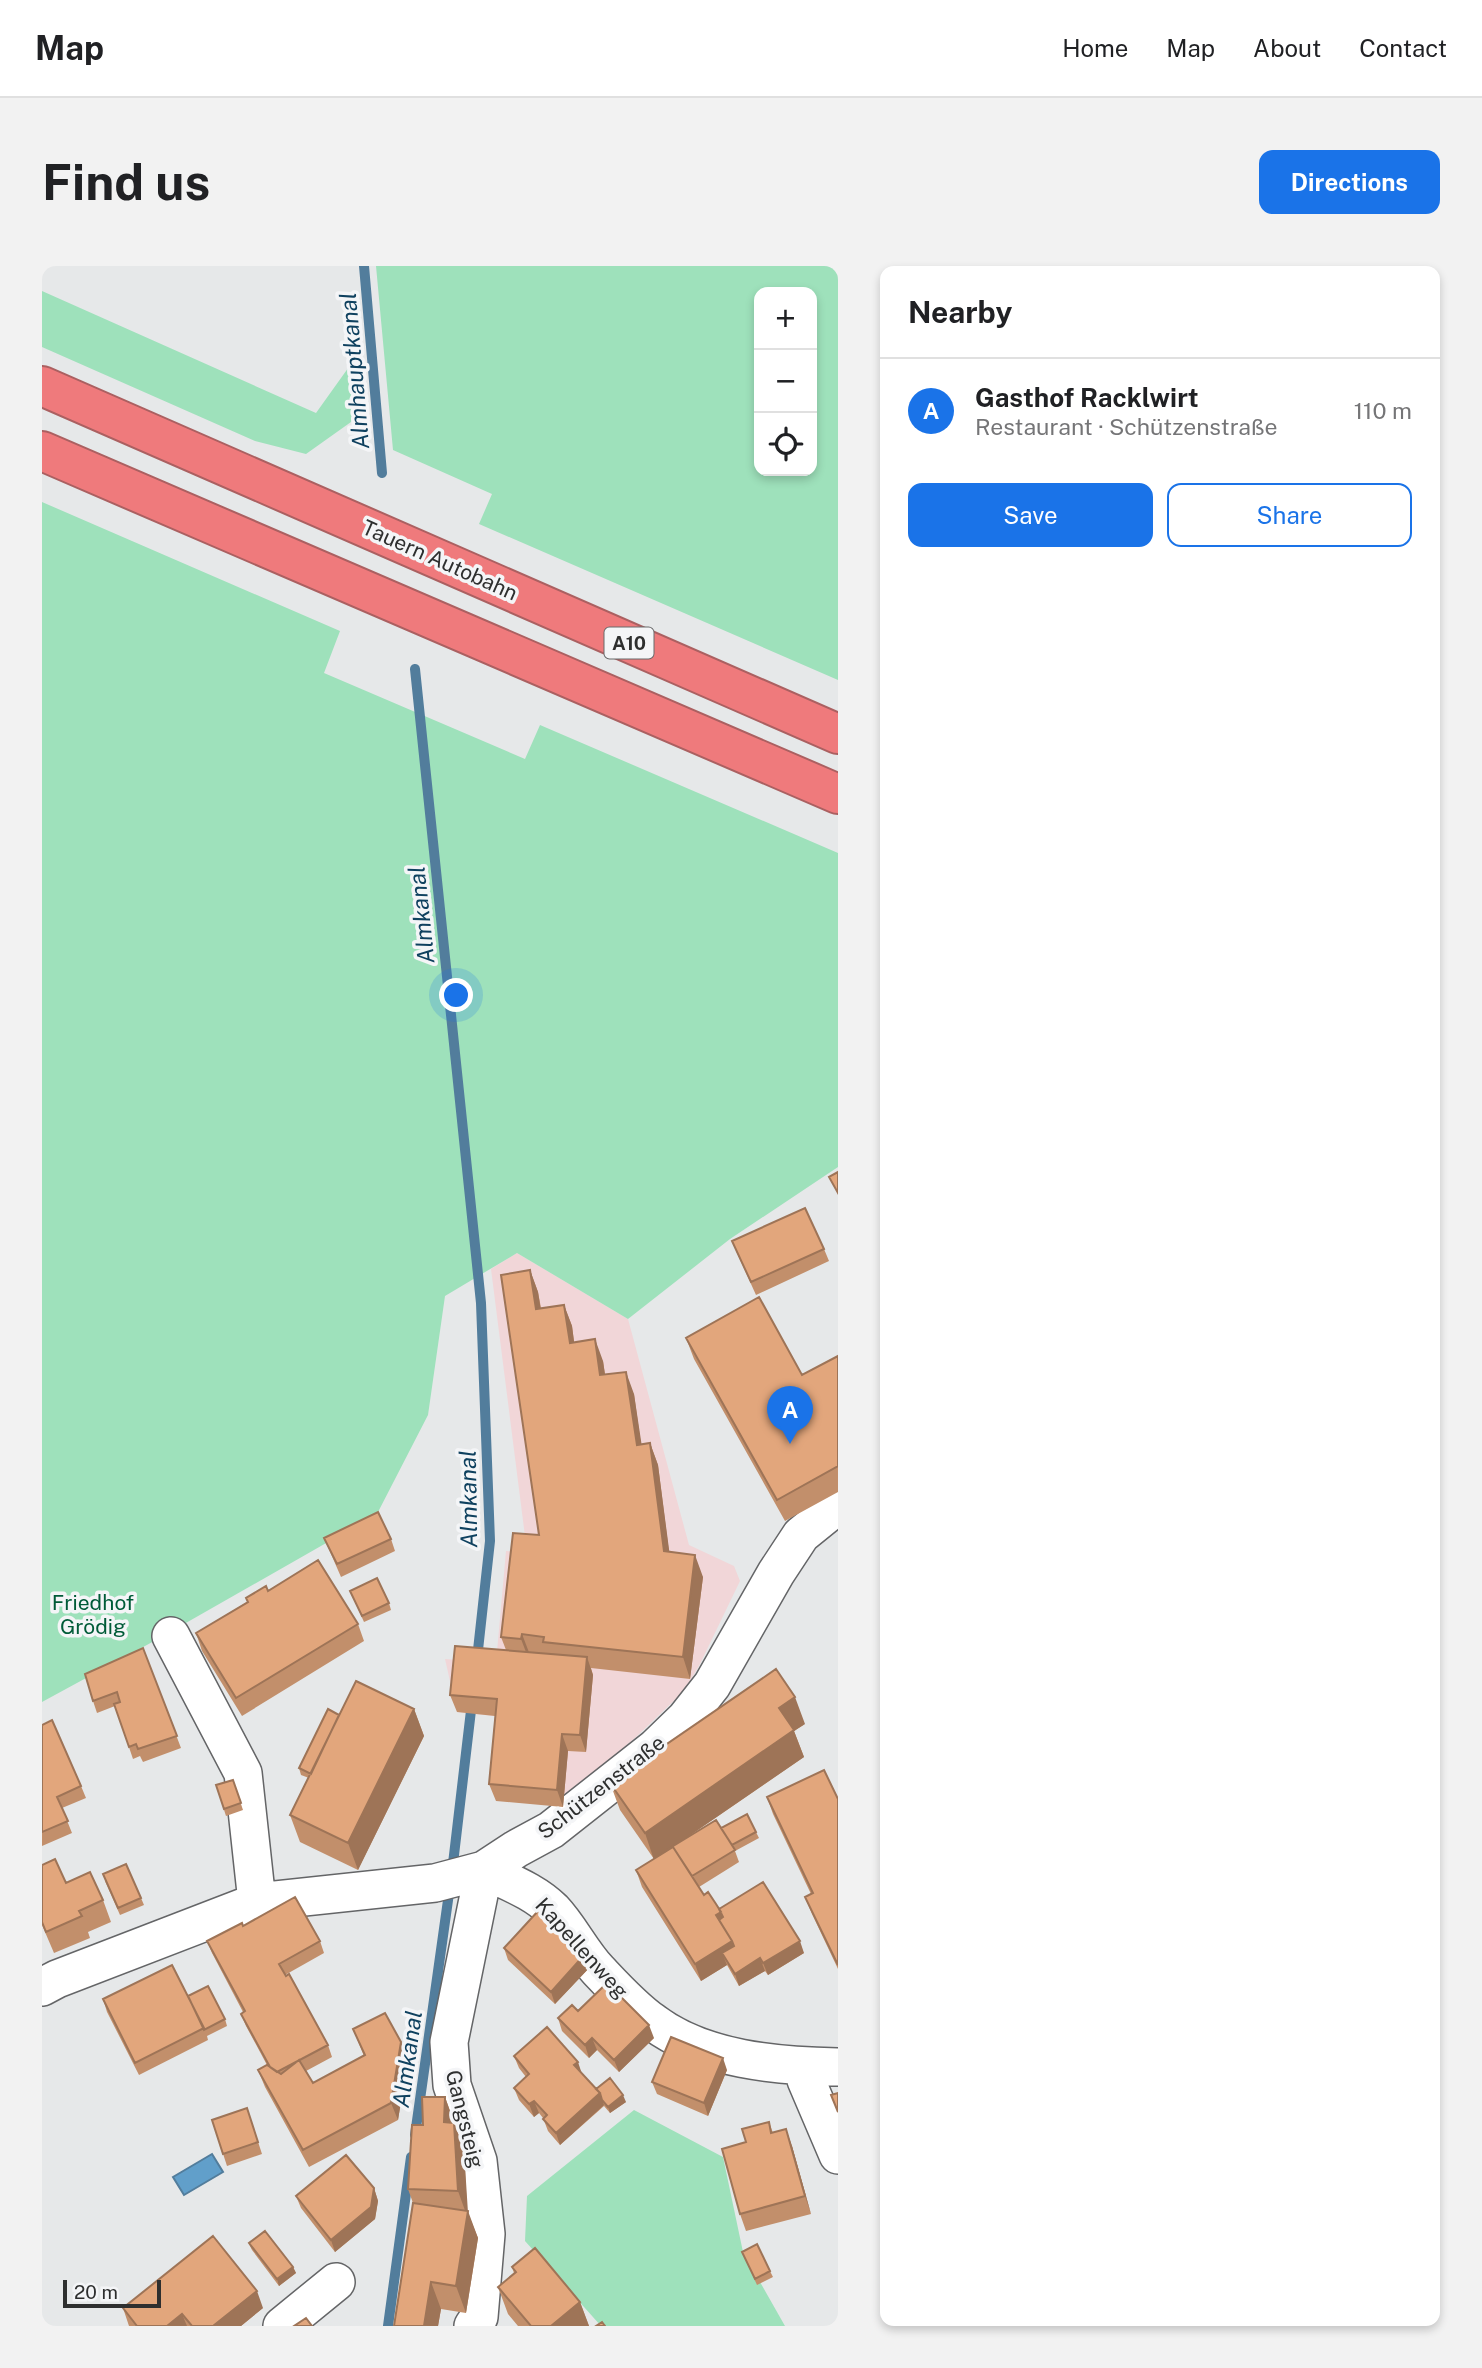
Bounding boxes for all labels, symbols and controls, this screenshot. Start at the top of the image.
text: Map [35,29,104,67]
text: Home [1062,34,1128,62]
text: Map [1166,34,1215,62]
text: About [1253,34,1321,62]
text: Contact [1359,34,1447,62]
button: Directions [1259,150,1440,214]
text: Find us [42,153,210,211]
map controls [754,287,817,476]
button: + [754,287,817,350]
water label: Almhauptkanal [334,291,374,451]
text: Nearby [908,294,1012,330]
button: − [754,350,817,413]
text: Gasthof Racklwirt [975,382,1199,413]
text: A [923,397,939,424]
text: 110 m [1354,397,1412,424]
button: locate [754,413,817,476]
text: Restaurant · Schützenstraße [975,413,1278,440]
button: Save [908,483,1153,547]
button: Share [1167,483,1412,547]
street label: Tauern Autobahn [359,515,521,605]
road number: A10 [604,628,654,658]
water label: Almkanal [402,865,440,965]
your location [439,978,473,1012]
pin: A [767,1386,813,1444]
water label: Almkanal [454,1450,482,1548]
park label: Friedhof Grödig [52,1590,134,1639]
street label: Schützenstraße [533,1730,669,1844]
street label: Kapellenweg [530,1893,634,2003]
water label: Almkanal [387,2009,427,2109]
street label: Gangsteig [441,2067,489,2171]
scale bar [63,2277,161,2309]
text: 20 m [74,2281,118,2303]

